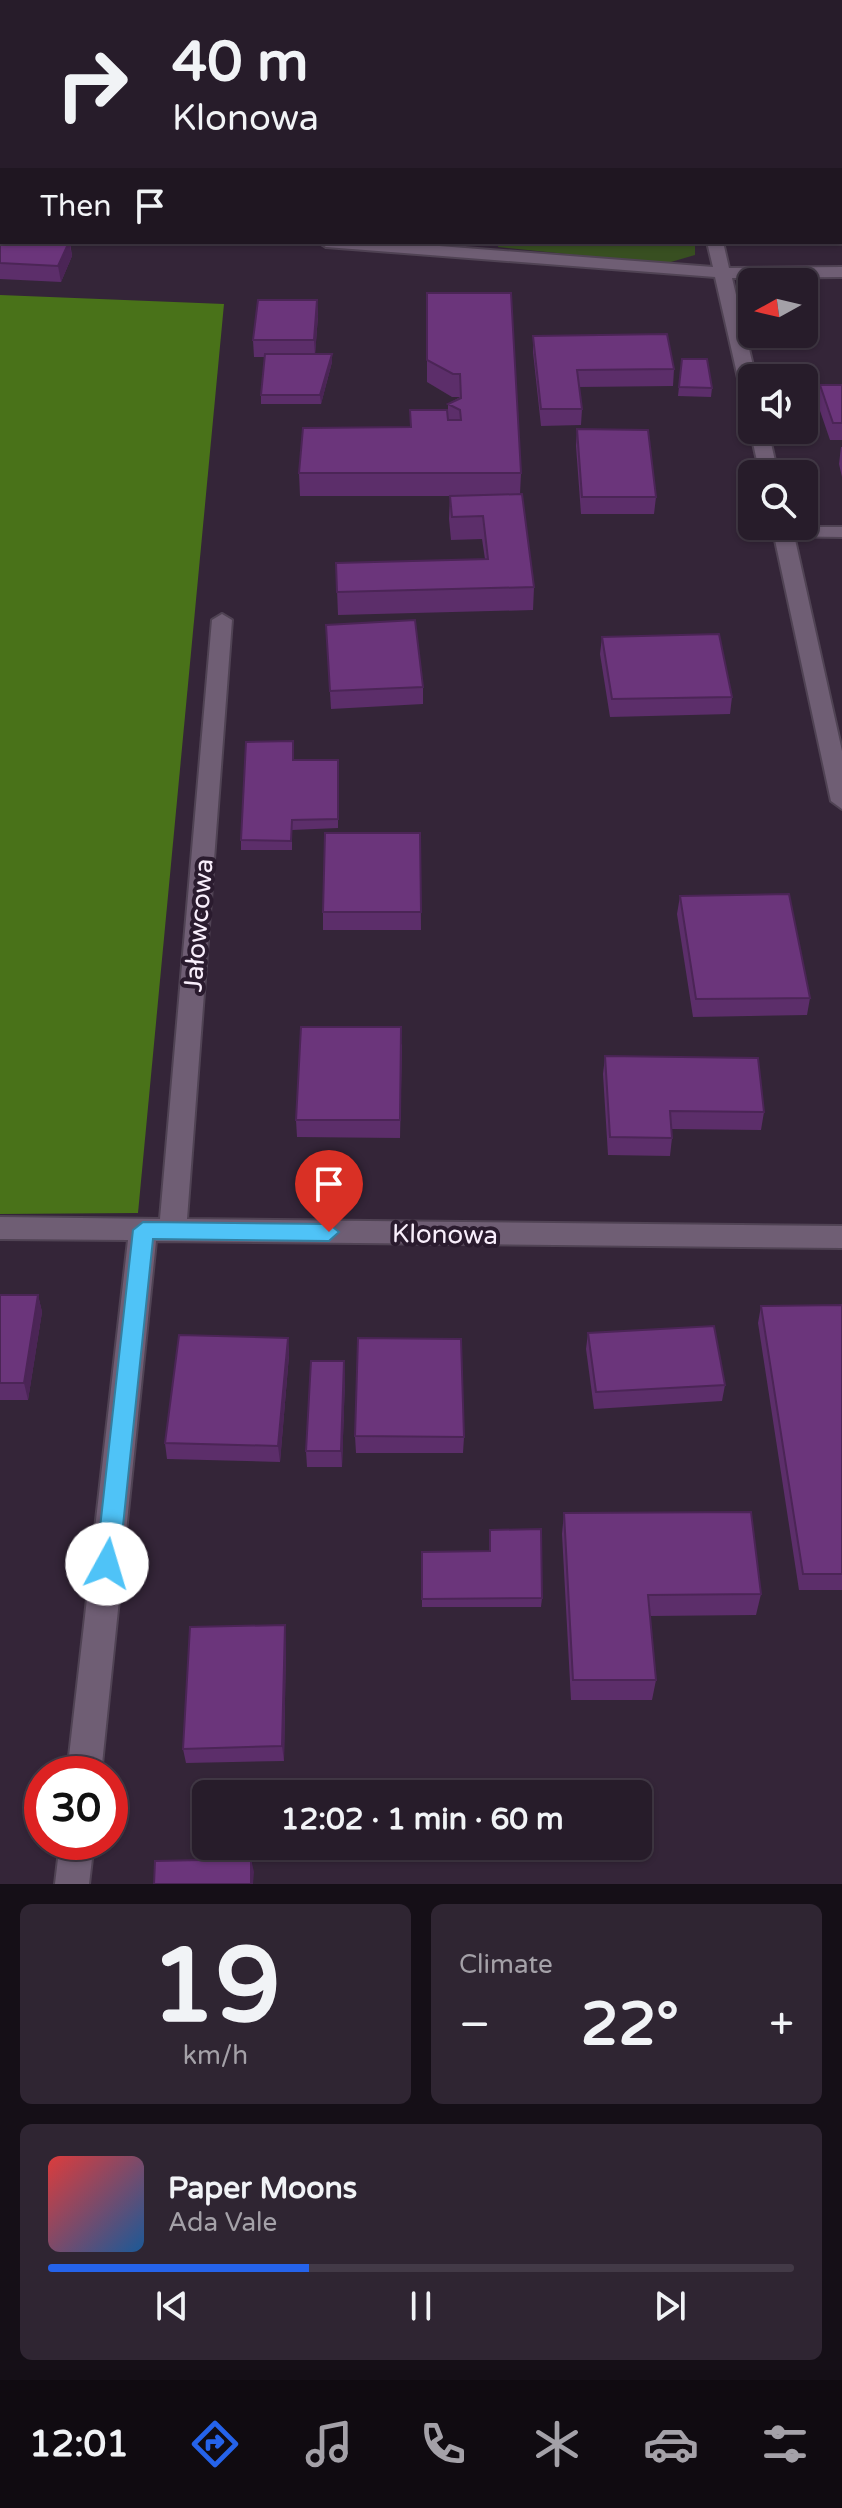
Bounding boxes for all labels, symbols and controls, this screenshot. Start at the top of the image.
text: 40 m [172,29,308,96]
icon: right [40,32,144,136]
text: Klonowa [172,97,319,140]
icon: arrive [128,184,172,228]
text: Then [40,188,112,225]
north arrow [738,268,818,348]
map controls [738,268,818,540]
button: sound [738,364,818,444]
button: search [738,460,818,540]
street label: Jałowcowa [177,857,220,993]
pin [295,1150,363,1232]
icon: arrive [307,1162,351,1206]
street label: Klonowa [392,1218,498,1251]
position arrow [65,1522,149,1606]
speed limit sign: 30 [24,1756,128,1860]
text: 12:02 · 1 min · 60 m [281,1801,563,1838]
text: 19 [150,1925,281,2050]
text: Climate [459,1949,553,1980]
text: 22° [581,1989,679,2061]
text: − [459,1999,490,2052]
text: + [769,1999,794,2052]
text: km/h [183,2040,248,2071]
text: Paper Moons [168,2170,357,2207]
text: Ada Vale [168,2207,277,2238]
icon: previous [150,2284,194,2328]
icon: pause [399,2284,443,2328]
icon: next [648,2284,692,2328]
icon: directions [187,2416,243,2472]
icon: music [301,2416,357,2472]
icon: phone [415,2416,471,2472]
icon: climate [529,2416,585,2472]
icon: car [643,2416,699,2472]
icon: filters [757,2416,813,2472]
text: 12:01 [29,2423,129,2466]

